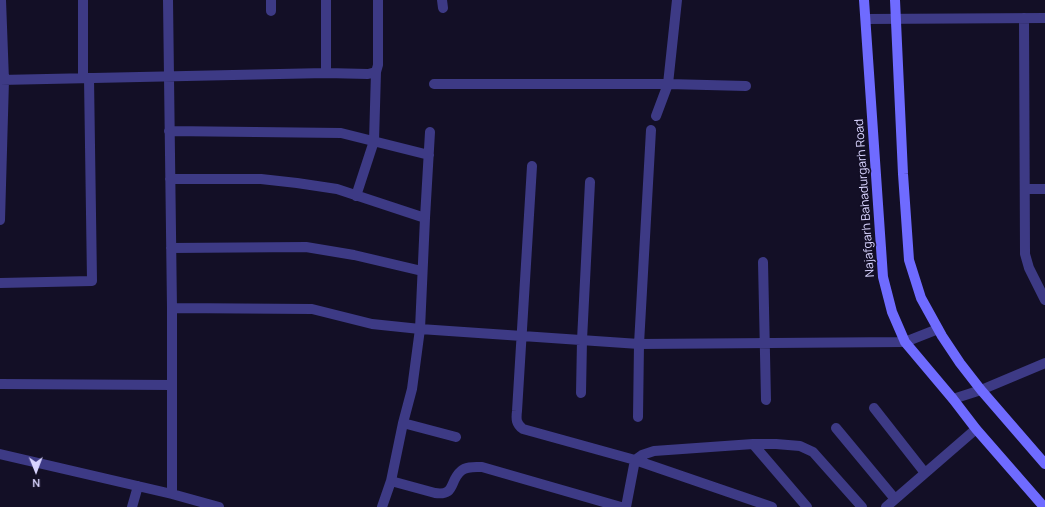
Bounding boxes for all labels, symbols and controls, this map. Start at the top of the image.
street label: Najafgarh Bahadurgarh Road [852,118,878,278]
north arrow [16,451,56,491]
text: N [32,476,40,491]

